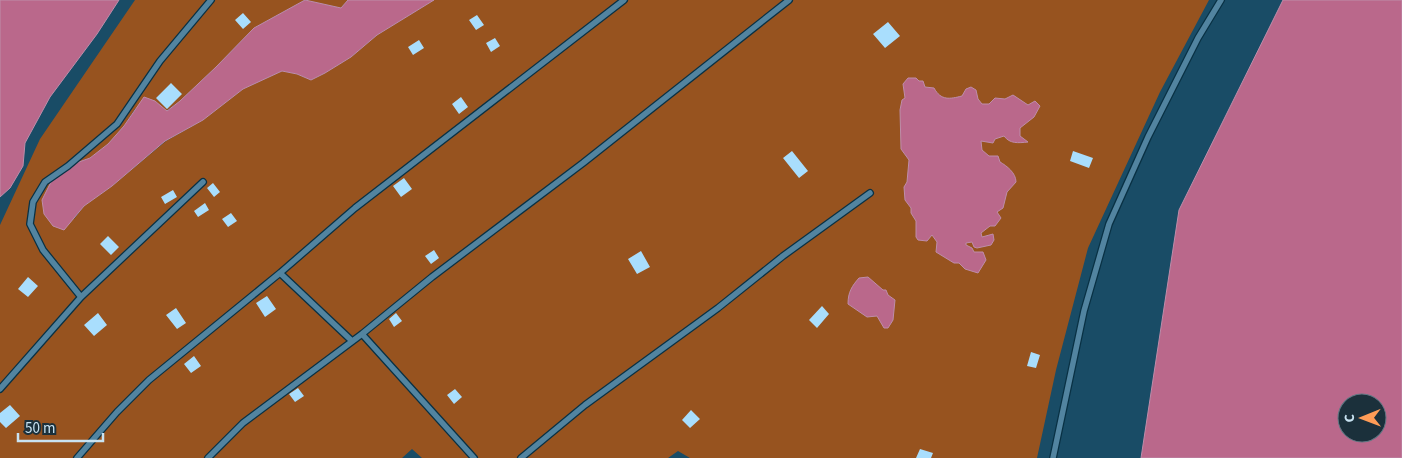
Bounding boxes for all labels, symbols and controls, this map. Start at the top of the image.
north arrow [1337,393,1387,443]
scale bar [18,410,102,442]
text: С [1340,414,1360,422]
text: 50 m [25,418,55,439]

